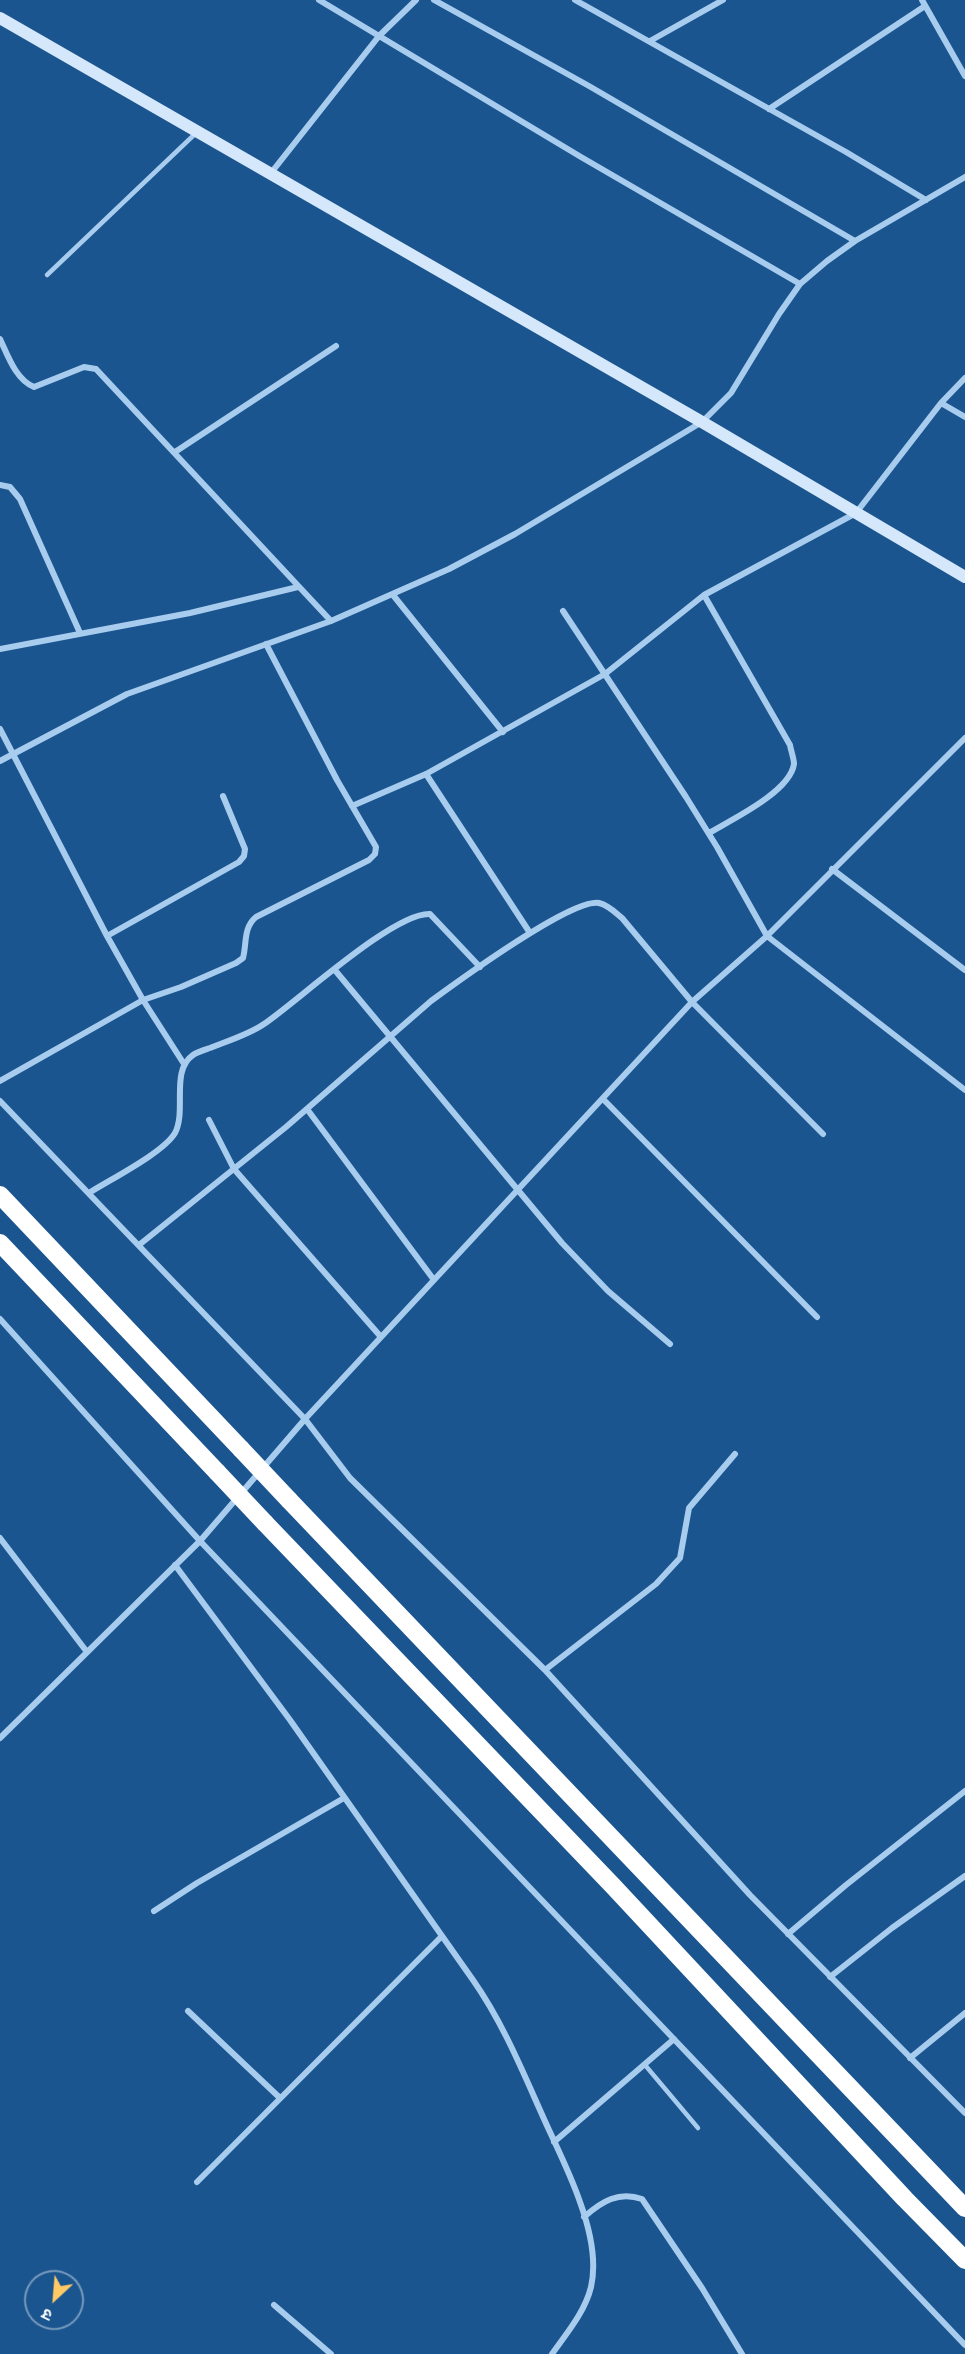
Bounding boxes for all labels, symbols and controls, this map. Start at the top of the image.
north arrow [24,2270,84,2330]
text: उ [38,2303,56,2326]

